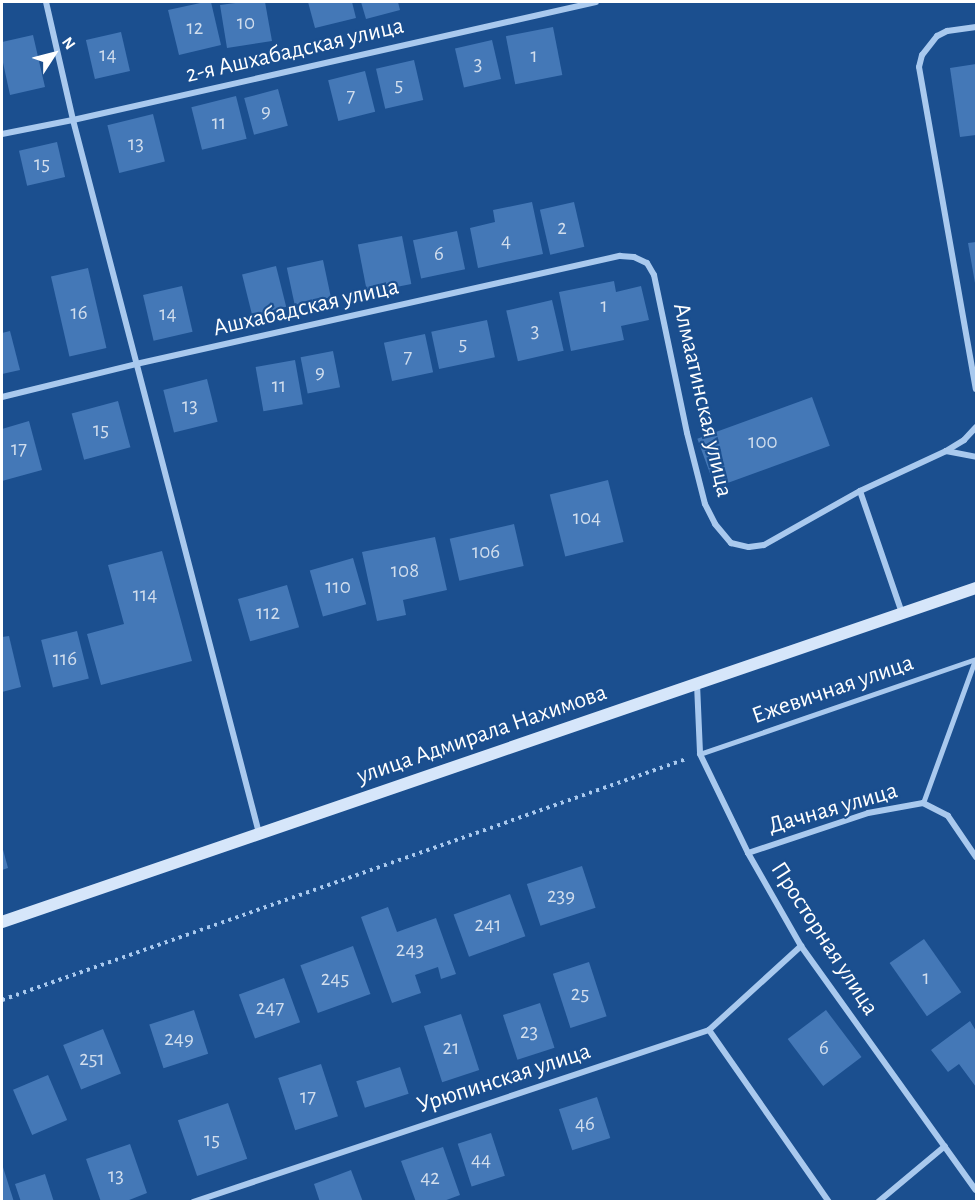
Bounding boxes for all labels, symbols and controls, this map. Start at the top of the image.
house number: 10 [237,10,255,36]
street label: 2-я Ашхабадская улица [183,12,407,90]
house number: 12 [187,15,203,41]
north arrow [24,24,84,84]
text: N [59,34,78,53]
house number: 14 [99,42,117,68]
house number: 1 [530,43,538,69]
house number: 3 [474,51,482,77]
house number: 5 [395,72,403,98]
house number: 7 [347,83,355,109]
house number: 9 [261,98,271,124]
house number: 11 [212,110,226,136]
house number: 13 [128,131,144,157]
house number: 15 [34,151,50,177]
house number: 2 [557,215,567,241]
house number: 4 [501,228,511,254]
house number: 6 [434,241,444,267]
street label: Ашхабадская улица [210,273,402,343]
house number: 1 [600,293,608,319]
house number: 16 [70,300,88,326]
street label: Алмаатинская улица [666,300,738,500]
house number: 14 [159,301,177,327]
house number: 3 [531,318,539,344]
house number: 5 [459,331,467,357]
house number: 7 [404,344,412,370]
house number: 9 [315,359,325,385]
house number: 11 [272,373,286,399]
house number: 13 [182,393,198,419]
house number: 15 [93,417,109,443]
house number: 100 [748,429,778,455]
house number: 17 [11,436,27,462]
house number: 104 [573,505,601,531]
house number: 106 [472,539,500,565]
house number: 108 [391,558,419,584]
house number: 110 [325,574,351,600]
house number: 114 [133,582,157,608]
house number: 112 [256,600,280,626]
house number: 116 [53,646,77,672]
street label: Ежевичная улица [748,649,918,731]
street label: улица Адмирала Нахимова [353,679,611,791]
street label: Дачная улица [765,777,901,841]
street label: Просторная улица [764,857,884,1021]
house number: 239 [547,883,575,909]
house number: 241 [475,912,501,938]
house number: 243 [396,937,424,963]
house number: 1 [922,965,930,991]
house number: 245 [321,966,349,992]
house number: 25 [571,981,589,1007]
house number: 247 [256,995,284,1021]
house number: 23 [520,1019,538,1045]
house number: 249 [164,1026,194,1052]
house number: 21 [443,1035,459,1061]
house number: 6 [819,1035,829,1061]
street label: Урюпинская улица [414,1037,594,1121]
house number: 251 [79,1046,105,1072]
house number: 17 [300,1084,316,1110]
house number: 46 [575,1111,595,1137]
house number: 15 [204,1127,220,1153]
house number: 44 [471,1147,491,1173]
house number: 13 [108,1163,124,1189]
house number: 42 [420,1165,440,1191]

